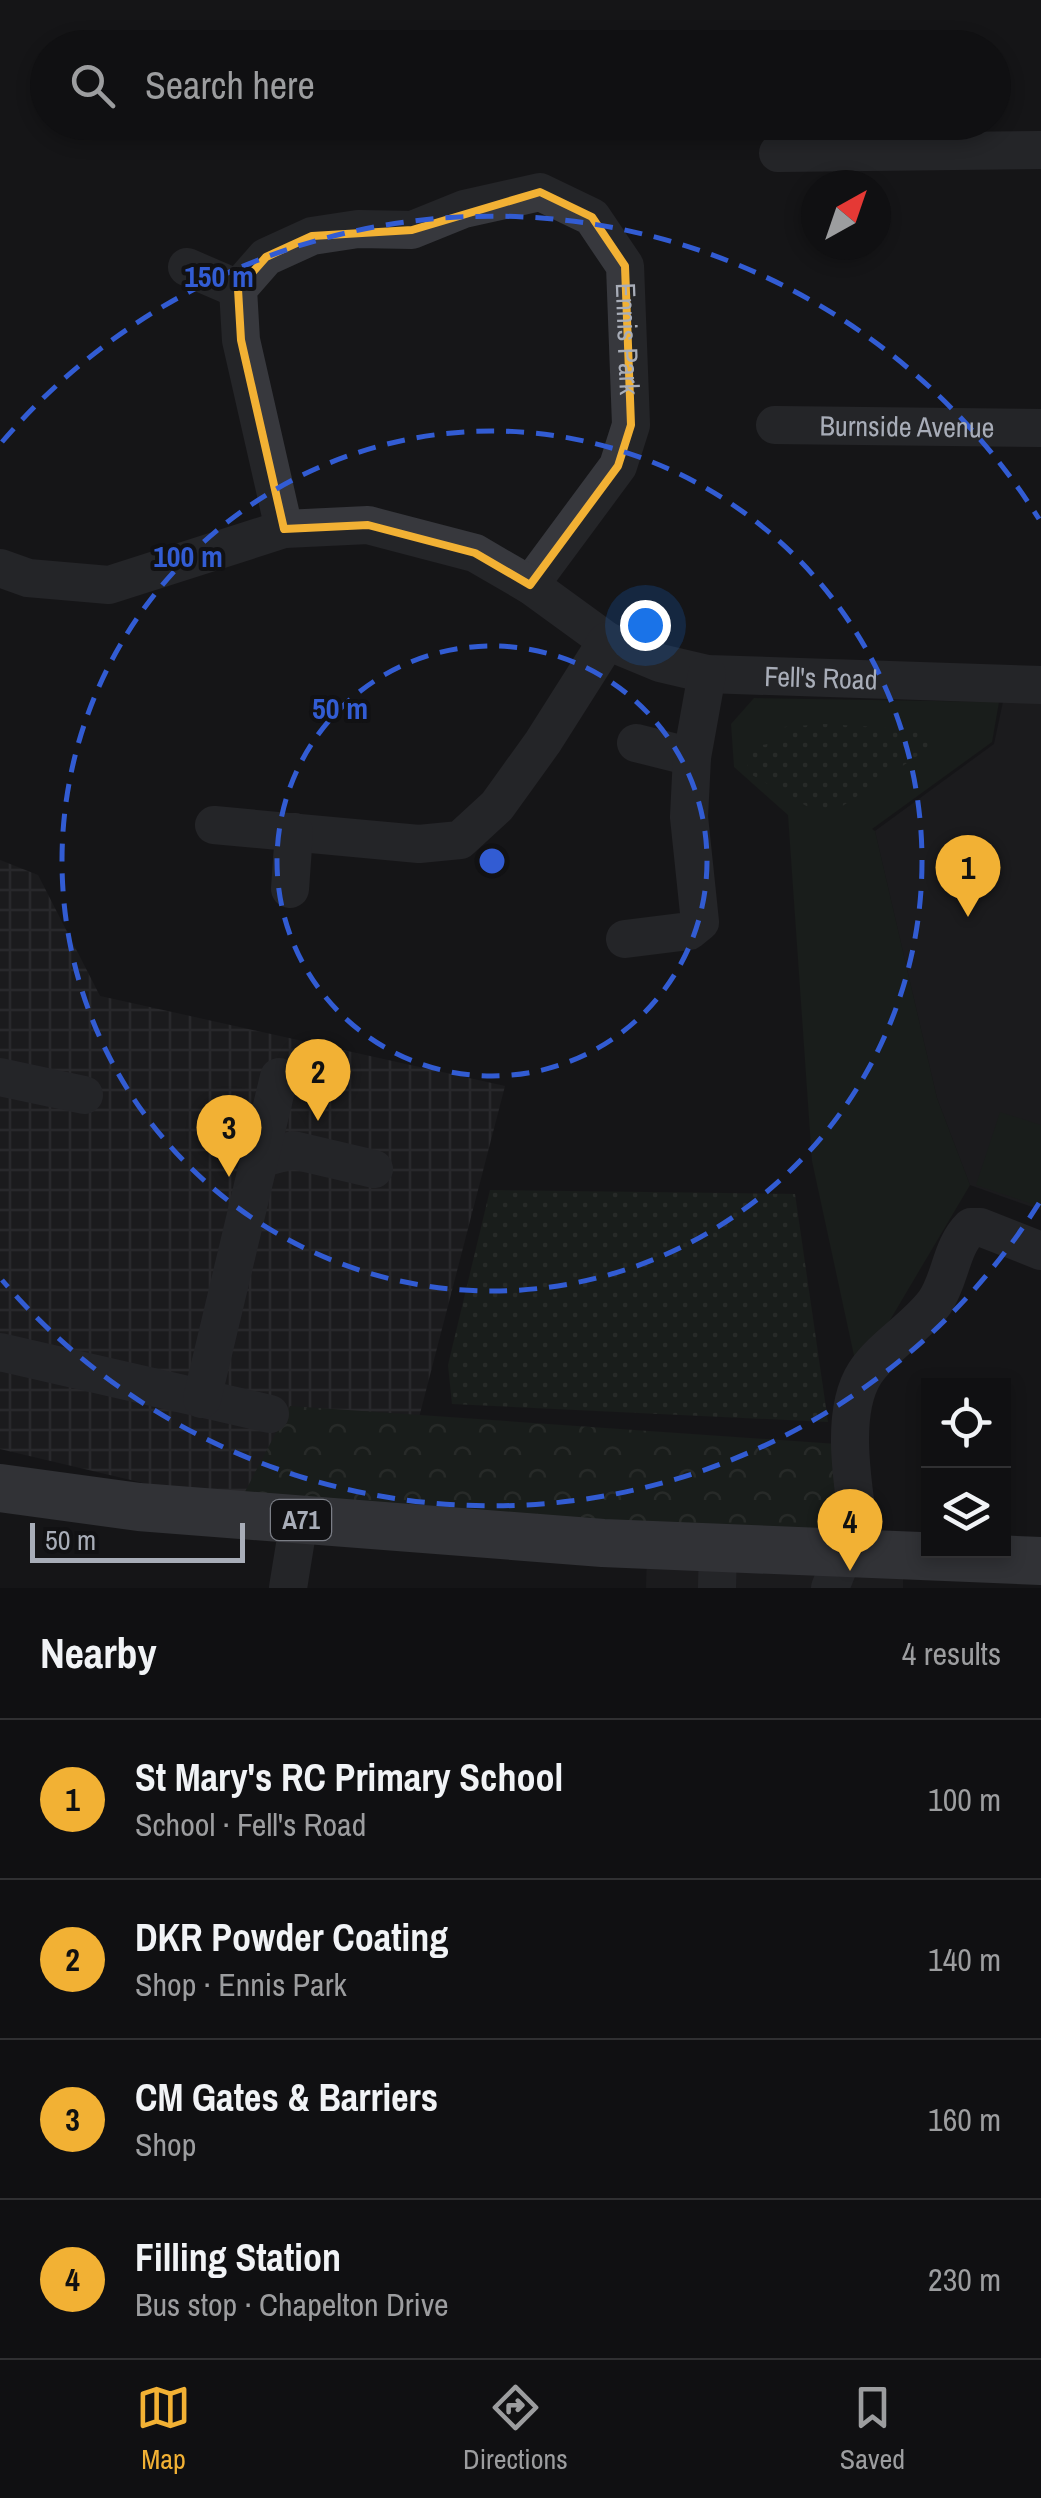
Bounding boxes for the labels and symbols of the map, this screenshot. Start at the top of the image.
north arrow [801,170,891,260]
text: 150 m [184,256,254,296]
street label: Ennis Park [607,282,649,396]
street label: Burnside Avenue [819,407,995,446]
text: 100 m [153,536,223,576]
your location [620,600,671,651]
street label: Fell's Road [764,657,878,699]
text: 50 m [312,688,368,728]
pin: 1 [936,834,1000,917]
centre of rings [474,843,510,879]
pin: 2 [286,1038,350,1121]
pin: 3 [196,1094,262,1177]
pin: 4 [818,1488,882,1571]
road number: A71 [271,1500,331,1540]
scale bar [30,1518,245,1562]

